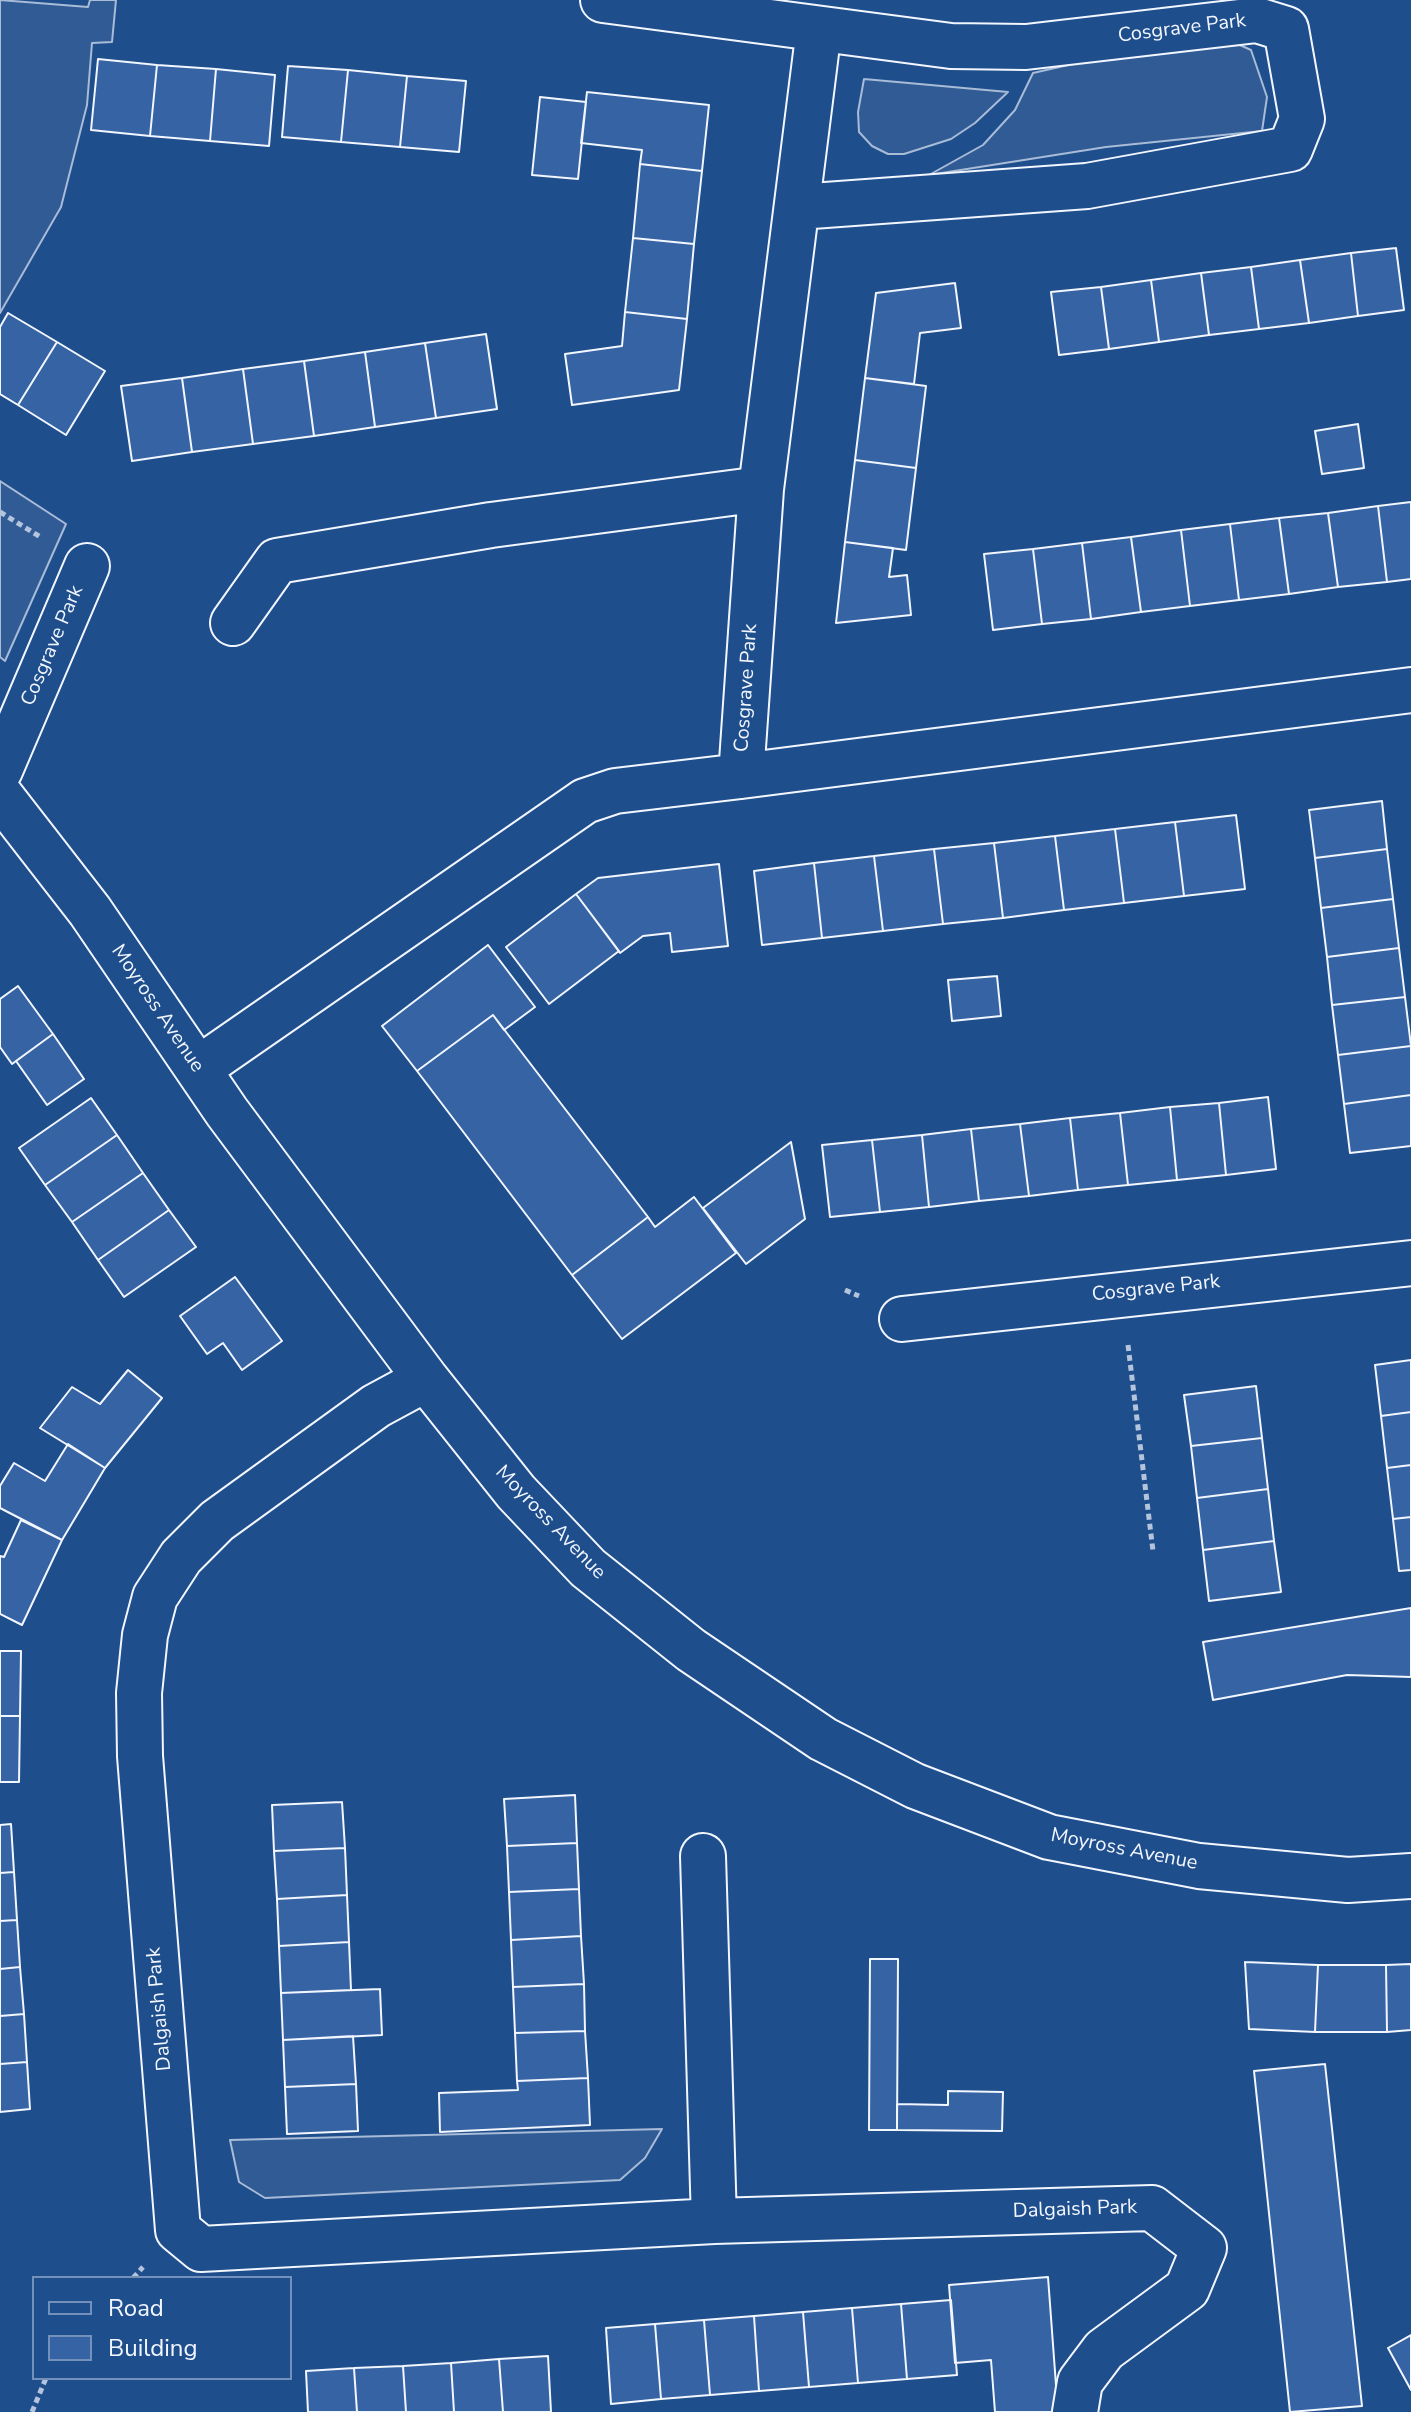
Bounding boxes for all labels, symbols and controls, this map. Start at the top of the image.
street label: Cosgrave Park [1117,9,1247,49]
street label: Cosgrave Park [17,582,89,710]
street label: Cosgrave Park [731,623,763,753]
street label: Moyross Avenue [105,941,209,1077]
street label: Cosgrave Park [1091,1270,1221,1308]
street label: Moyross Avenue [490,1461,610,1585]
street label: Moyross Avenue [1049,1824,1199,1876]
street label: Dalgaish Park [143,1946,177,2072]
street label: Dalgaish Park [1012,2196,1138,2224]
legend [32,2276,292,2380]
text: Road [108,2292,164,2324]
text: Building [108,2332,198,2364]

